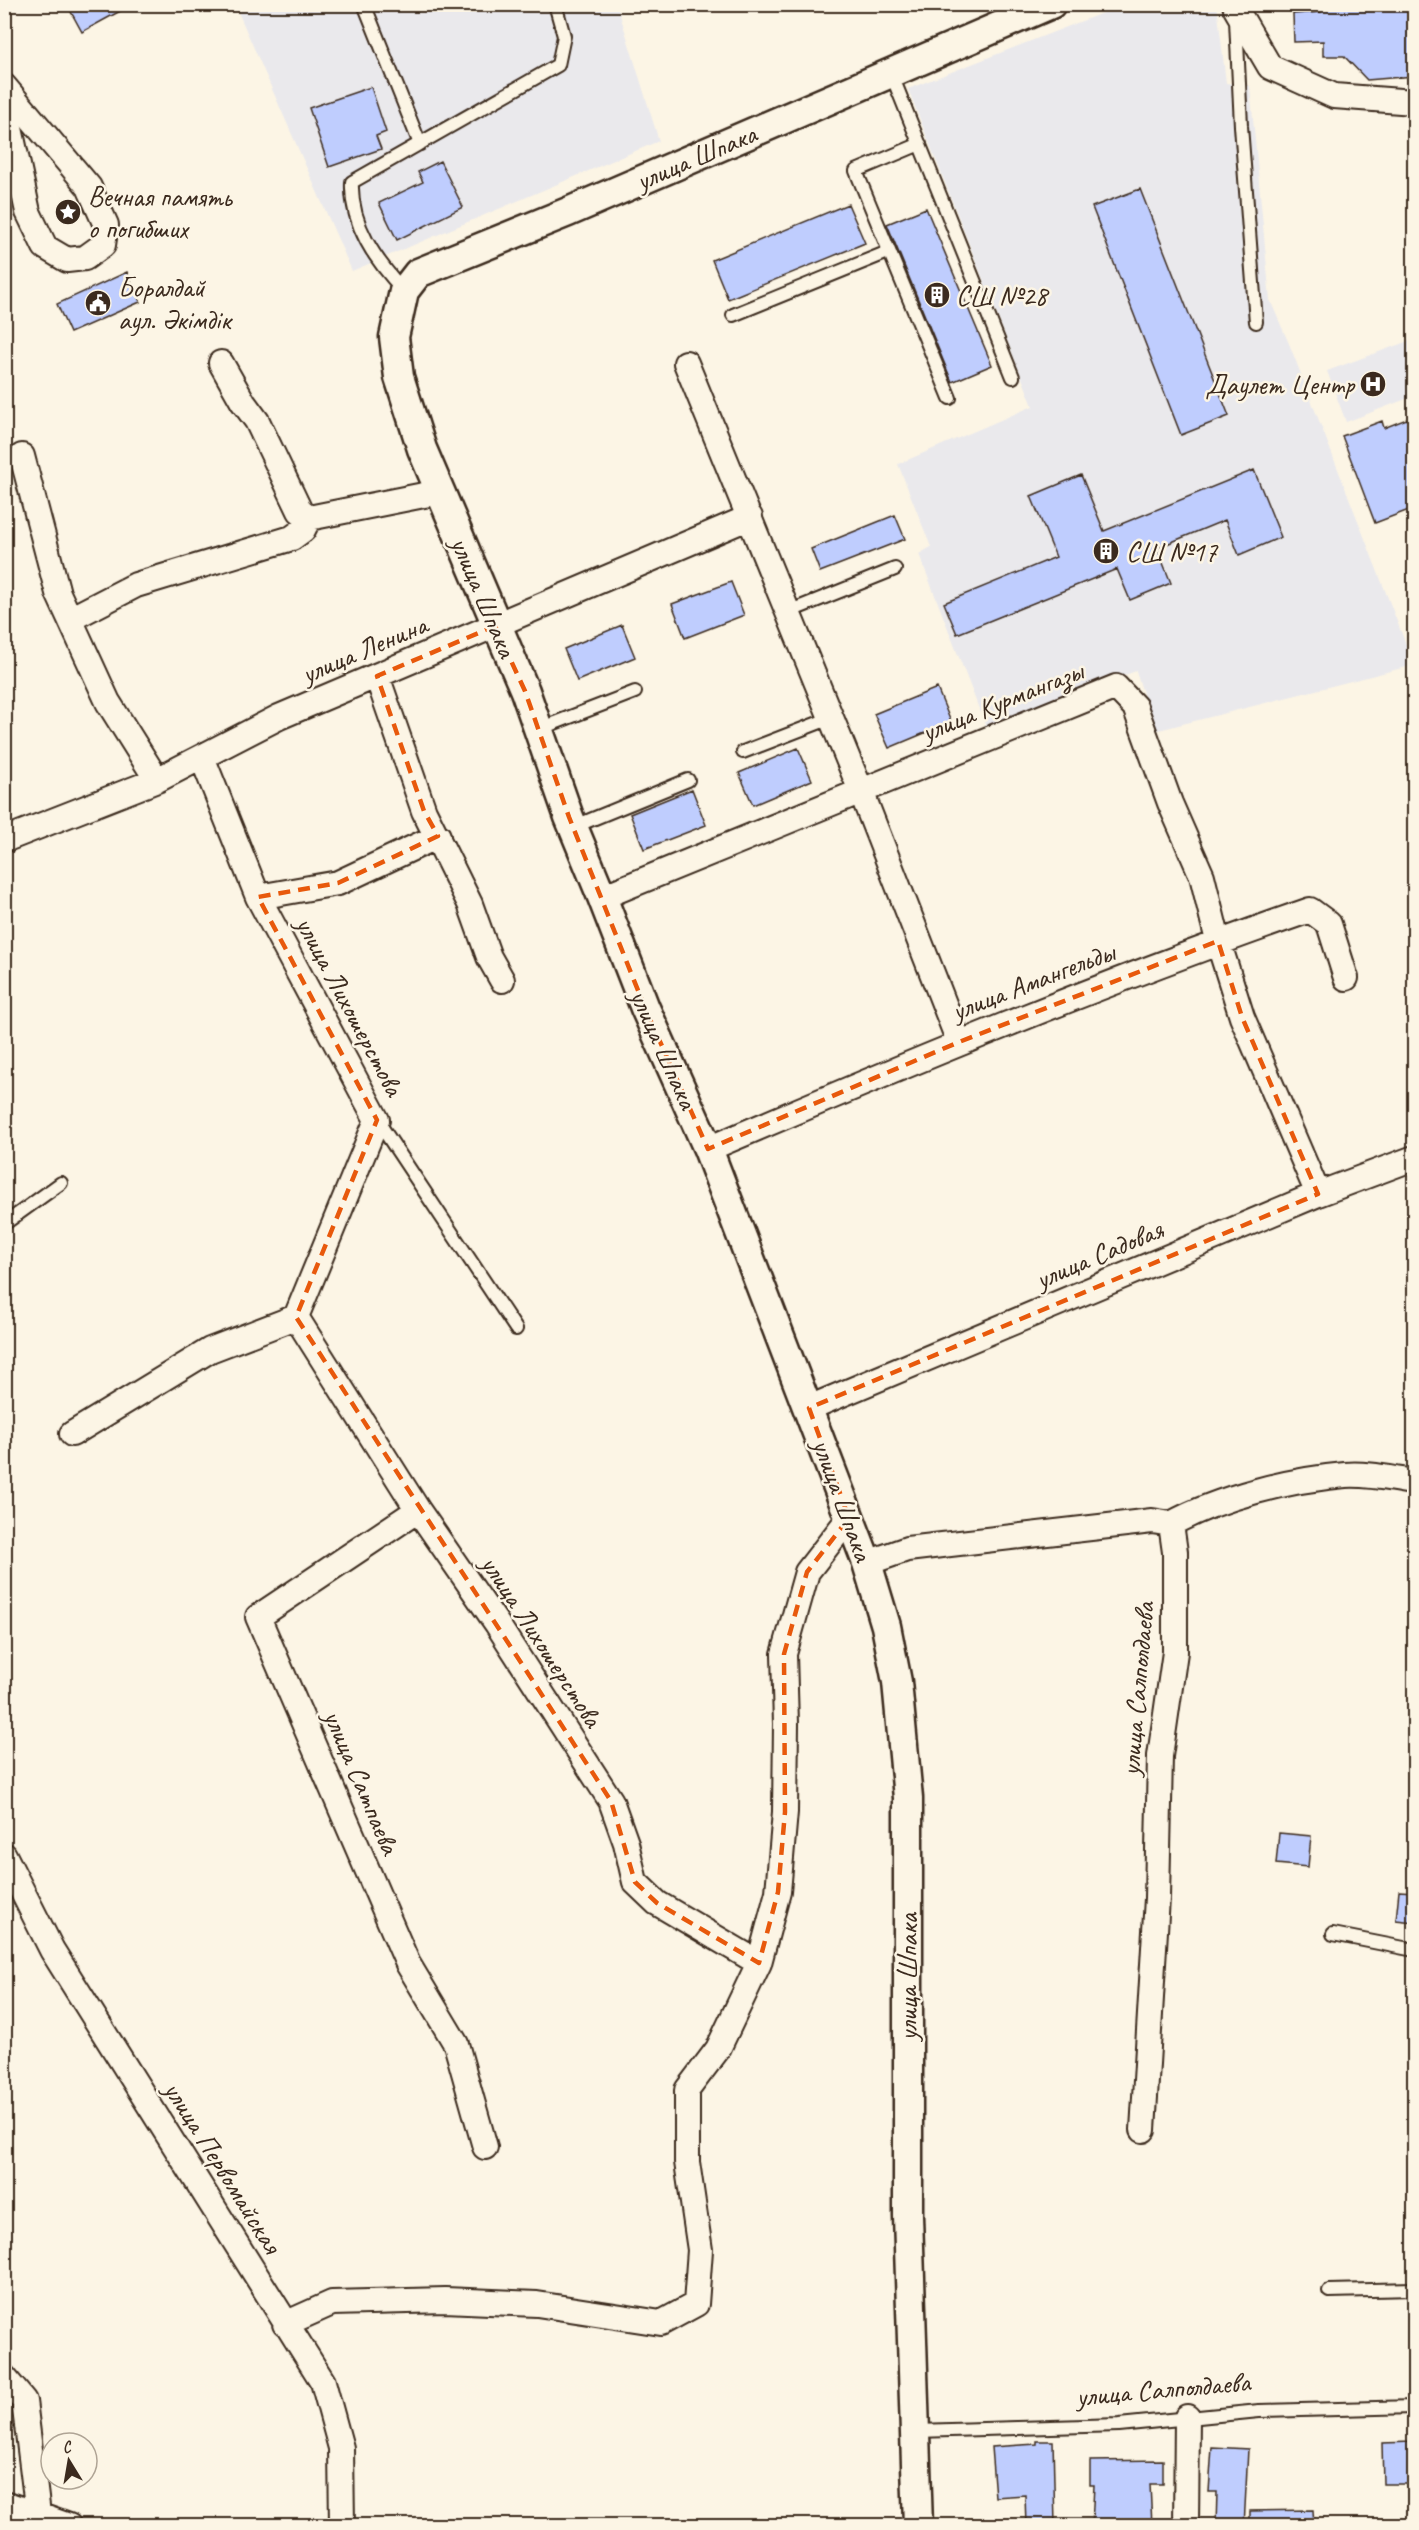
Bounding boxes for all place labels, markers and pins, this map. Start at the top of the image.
place label: Вечная память о погибших [88,179,234,246]
place icon: Вечная память о погибших [53,197,83,227]
place label: Боралдай аул. Әкімдік [118,270,233,337]
place label: СШ №28 [956,278,1050,313]
building icon: СШ №28 [922,280,952,310]
public building icon: Боралдай аул. Әкімдік [83,288,113,318]
place label: Даулет Центр [1205,367,1355,402]
hospital icon: Даулет Центр [1358,369,1388,399]
place label: СШ №17 [1126,534,1219,569]
building icon: СШ №17 [1091,536,1121,566]

